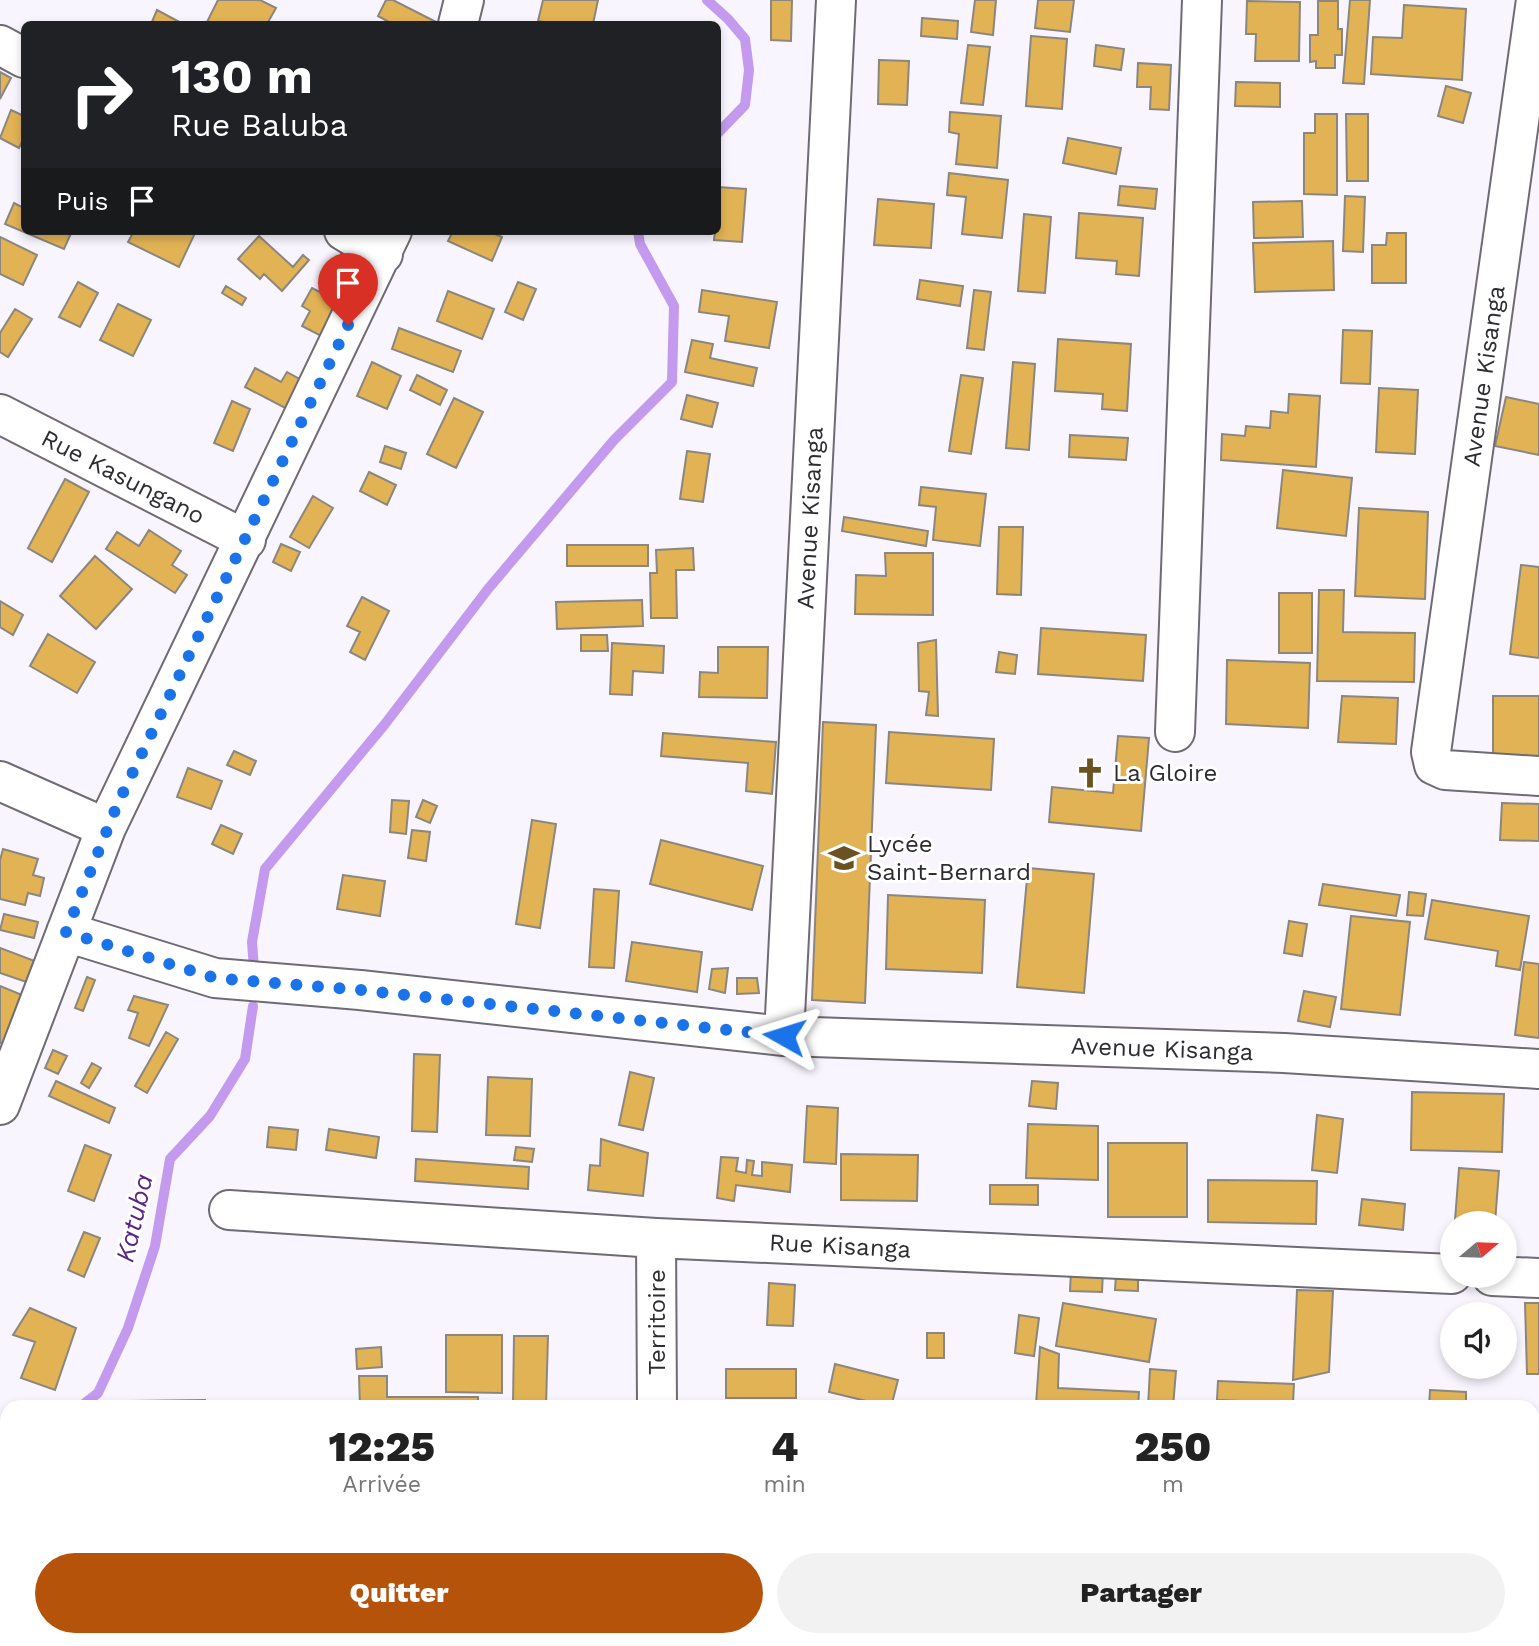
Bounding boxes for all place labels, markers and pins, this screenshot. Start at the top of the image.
pin [318,253,378,325]
church icon: La Gloire [1073,756,1107,790]
place label: La Gloire [1113,759,1217,787]
place label: Lycée Saint-Bernard [867,830,1031,886]
school or university icon: Lycée Saint-Bernard [827,841,861,875]

